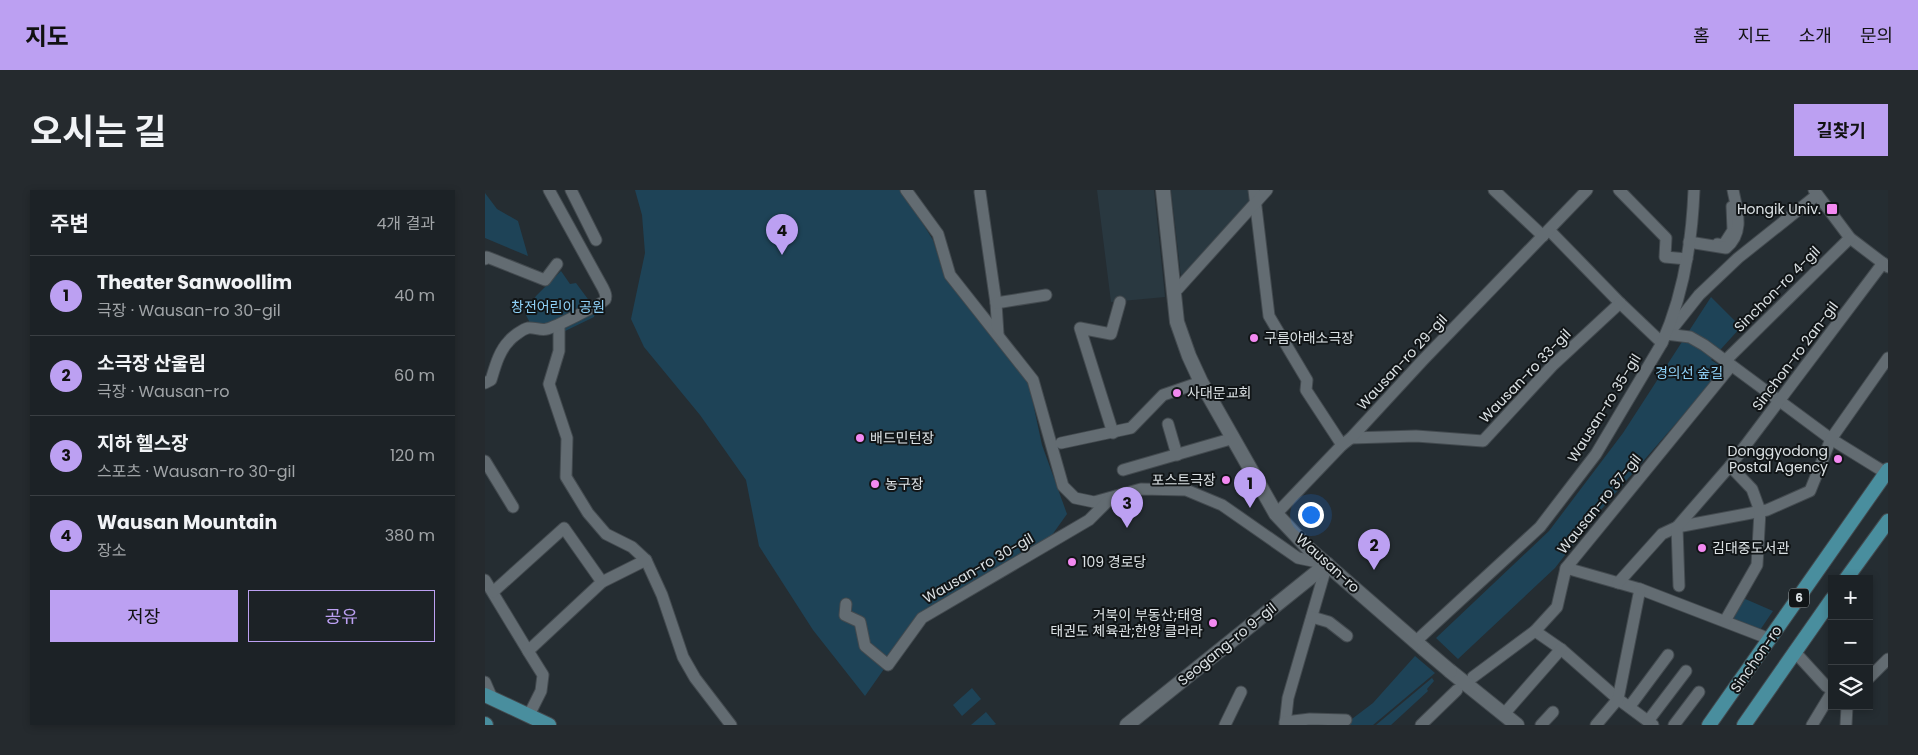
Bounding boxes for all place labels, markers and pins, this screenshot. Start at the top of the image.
place label: Hongik Univ. [1737,199,1821,219]
marker: Hongik Univ. [1825,202,1839,216]
pin: 4 [766,214,798,255]
place label: 구름아래소극장 [1264,328,1354,348]
marker: 구름아래소극장 [1248,332,1260,344]
place label: 사대문교회 [1187,383,1251,403]
marker: 사대문교회 [1171,387,1183,399]
place label: 배드민턴장 [870,428,935,448]
marker: 배드민턴장 [854,432,866,444]
place label: Donggyodong Postal Agency [1728,441,1828,477]
marker: Donggyodong Postal Agency [1832,453,1844,465]
pin: 1 [1234,467,1266,508]
place label: 포스트극장 [1152,470,1216,490]
place label: 농구장 [885,474,924,494]
marker: 포스트극장 [1220,474,1232,486]
marker: 농구장 [869,478,881,490]
pin: 3 [1111,487,1143,528]
pin: 2 [1358,529,1390,570]
place label: 김대중도서관 [1712,538,1789,558]
marker: 김대중도서관 [1696,542,1708,554]
place label: 109 경로당 [1082,552,1147,572]
marker: 109 경로당 [1066,556,1078,568]
place label: 거북이 부동산;태영 태권도 체육관;한양 클라라 [1050,605,1203,641]
marker: 거북이 부동산;태영 태권도 체육관;한양 클라라 [1207,617,1219,629]

